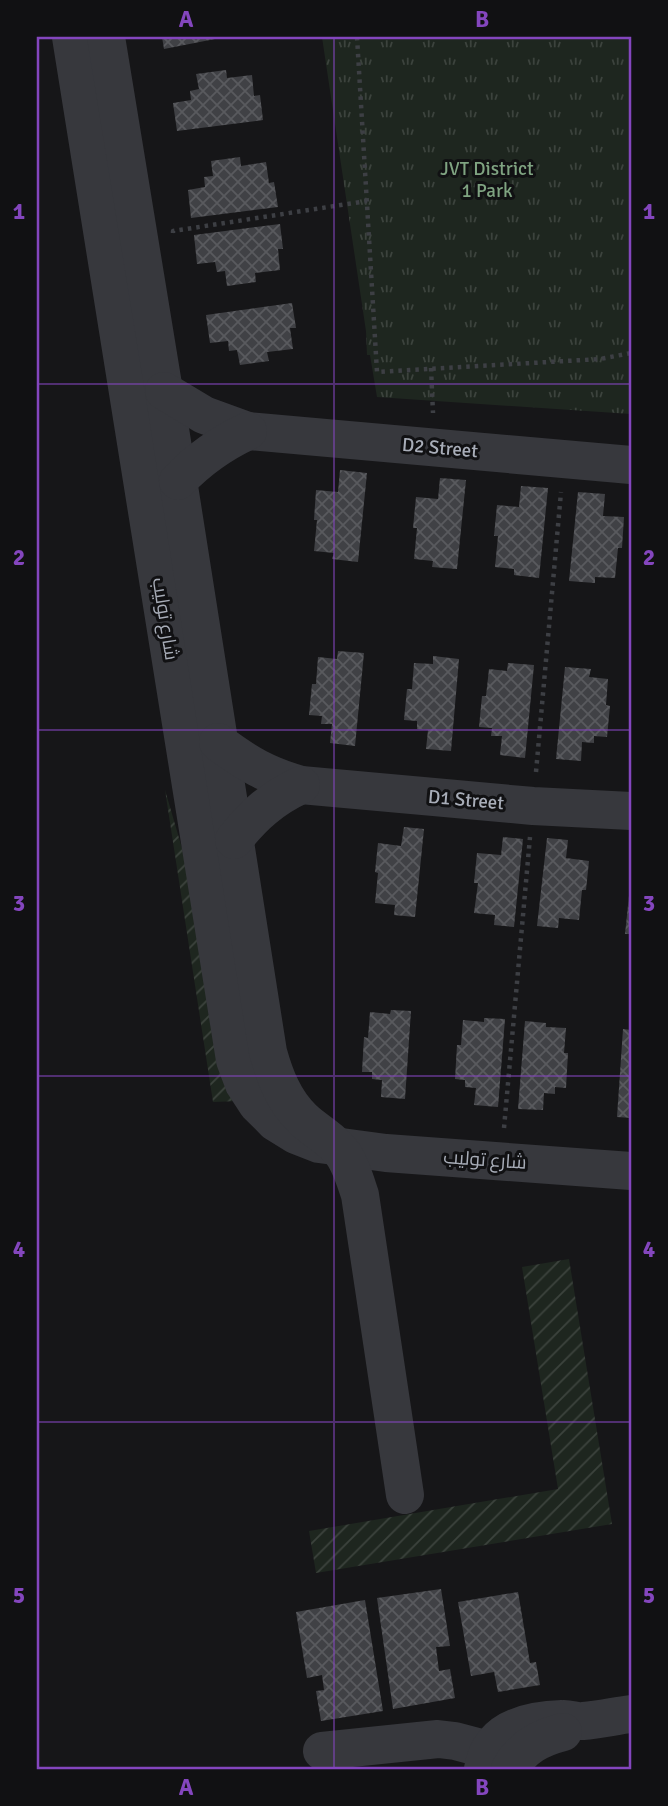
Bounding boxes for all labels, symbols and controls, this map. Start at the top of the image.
text: A [179,5,194,34]
text: B [475,5,489,34]
park label: JVT District 1 Park [440,157,534,203]
text: 1 [13,197,25,226]
text: 1 [643,197,655,226]
street label: D2 Street [401,433,479,463]
text: 2 [13,543,25,572]
text: 2 [643,543,655,572]
street label: شارع توليب [146,576,183,662]
street label: D1 Street [427,785,505,815]
text: 3 [13,889,25,918]
text: 3 [643,889,655,918]
street label: شارع توليب [443,1145,527,1176]
text: 4 [13,1235,25,1264]
text: 4 [643,1235,655,1264]
text: 5 [13,1581,25,1610]
text: 5 [643,1581,655,1610]
text: A [179,1773,194,1802]
text: B [475,1773,489,1802]

